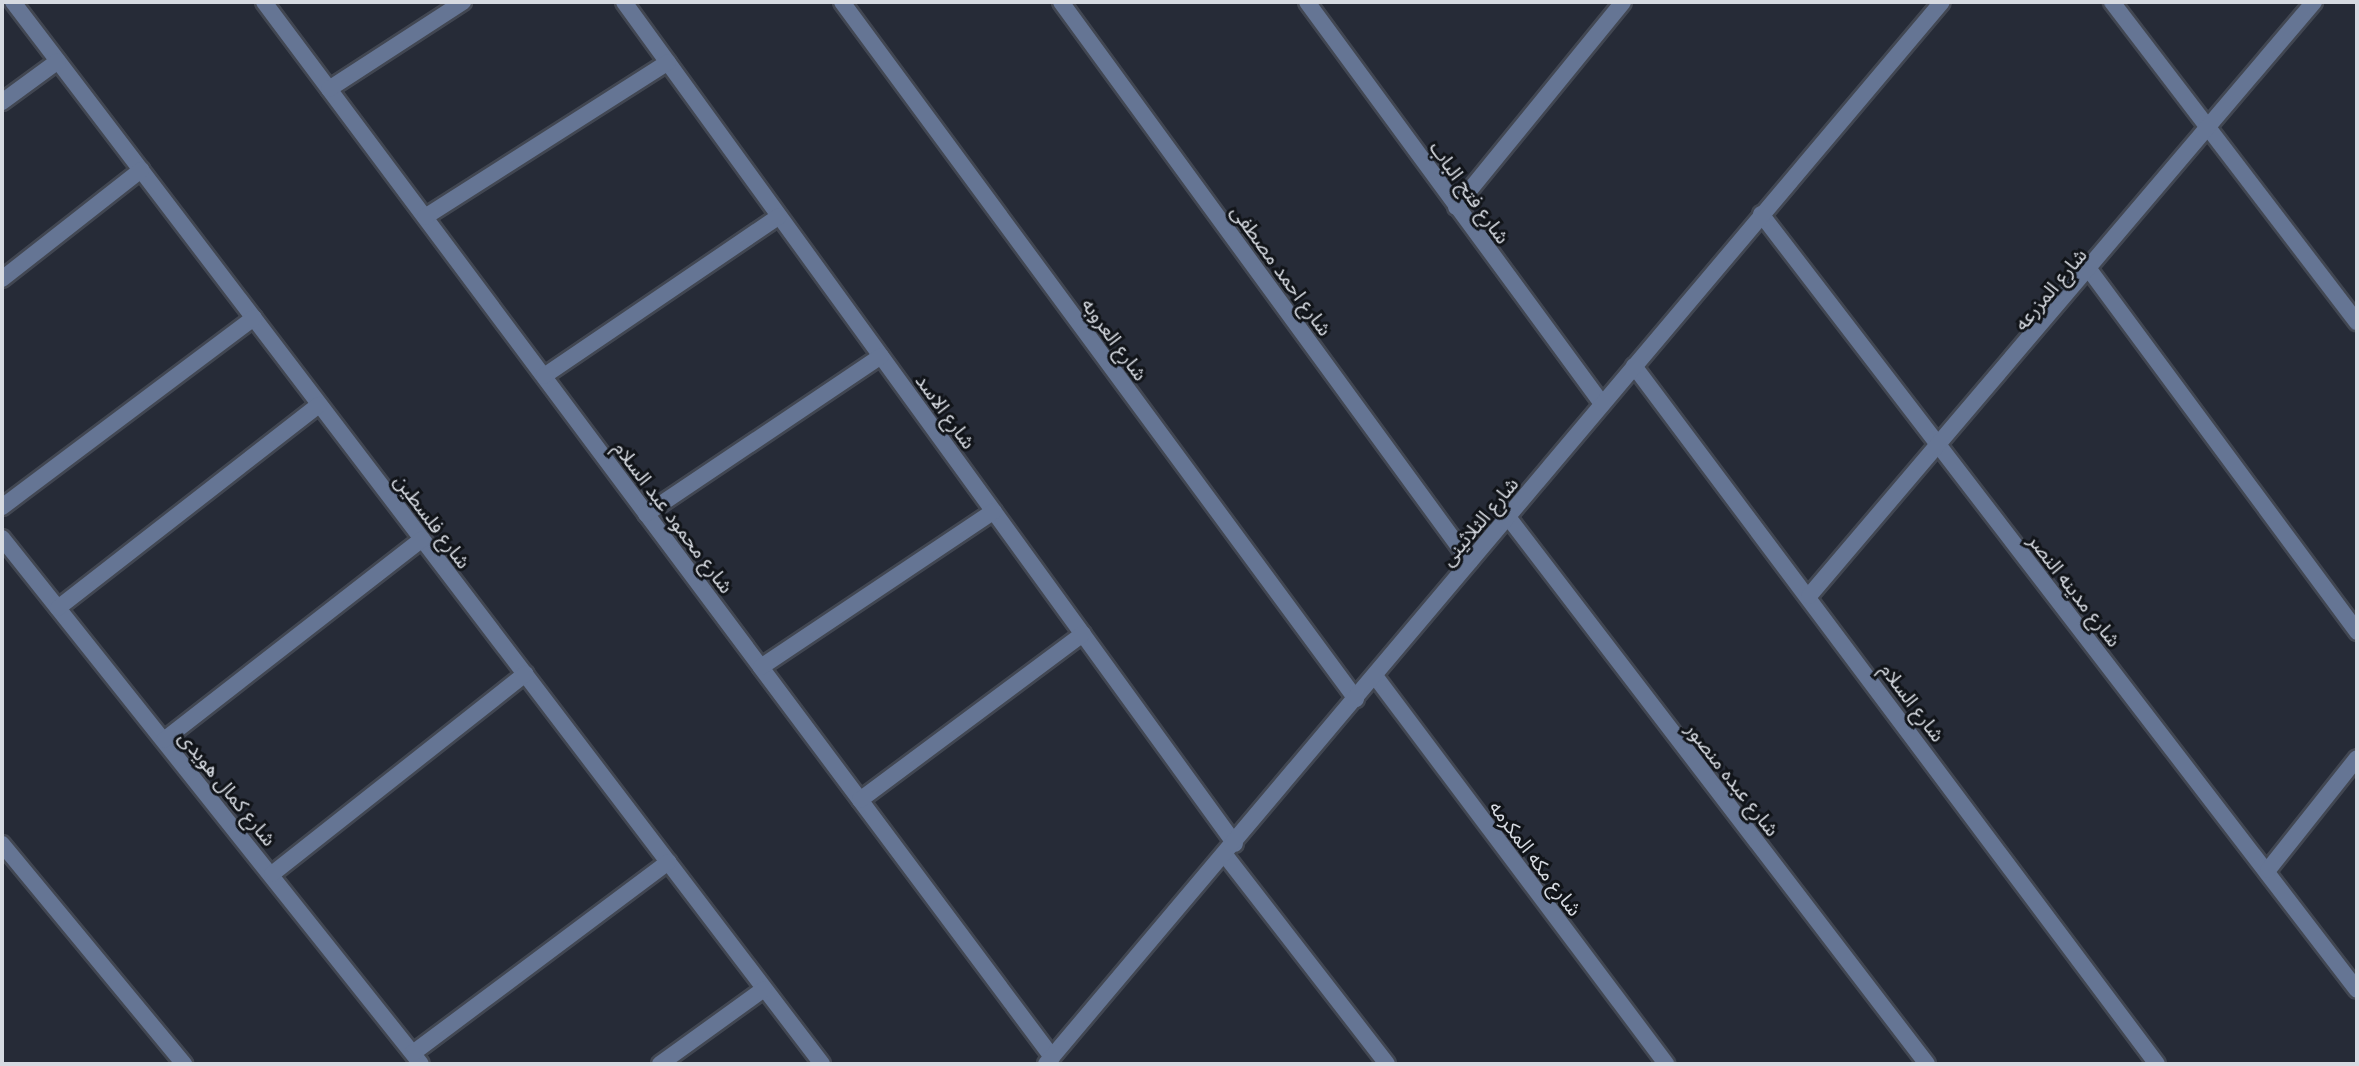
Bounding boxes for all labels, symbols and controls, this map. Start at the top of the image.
street label: شارع فتح الباب [1425,136,1515,248]
street label: شارع احمد مصطفى [1226,200,1338,340]
street label: شارع المزرعه [2009,243,2091,335]
street label: شارع العروبه [1077,293,1153,385]
street label: شارع الاسد [911,369,981,453]
street label: شارع محمود عبد السلام [609,436,739,598]
street label: شارع فلسطين [390,469,476,573]
street label: شارع الثلاثينى [1435,472,1523,570]
street label: شارع مدينه النصر [2023,529,2127,651]
street label: شارع السلام [1876,658,1950,746]
street label: شارع عبده منصور [1681,717,1785,841]
street label: شارع كمال هويدى [174,725,282,851]
street label: شارع مكه المكرمه [1485,795,1587,921]

